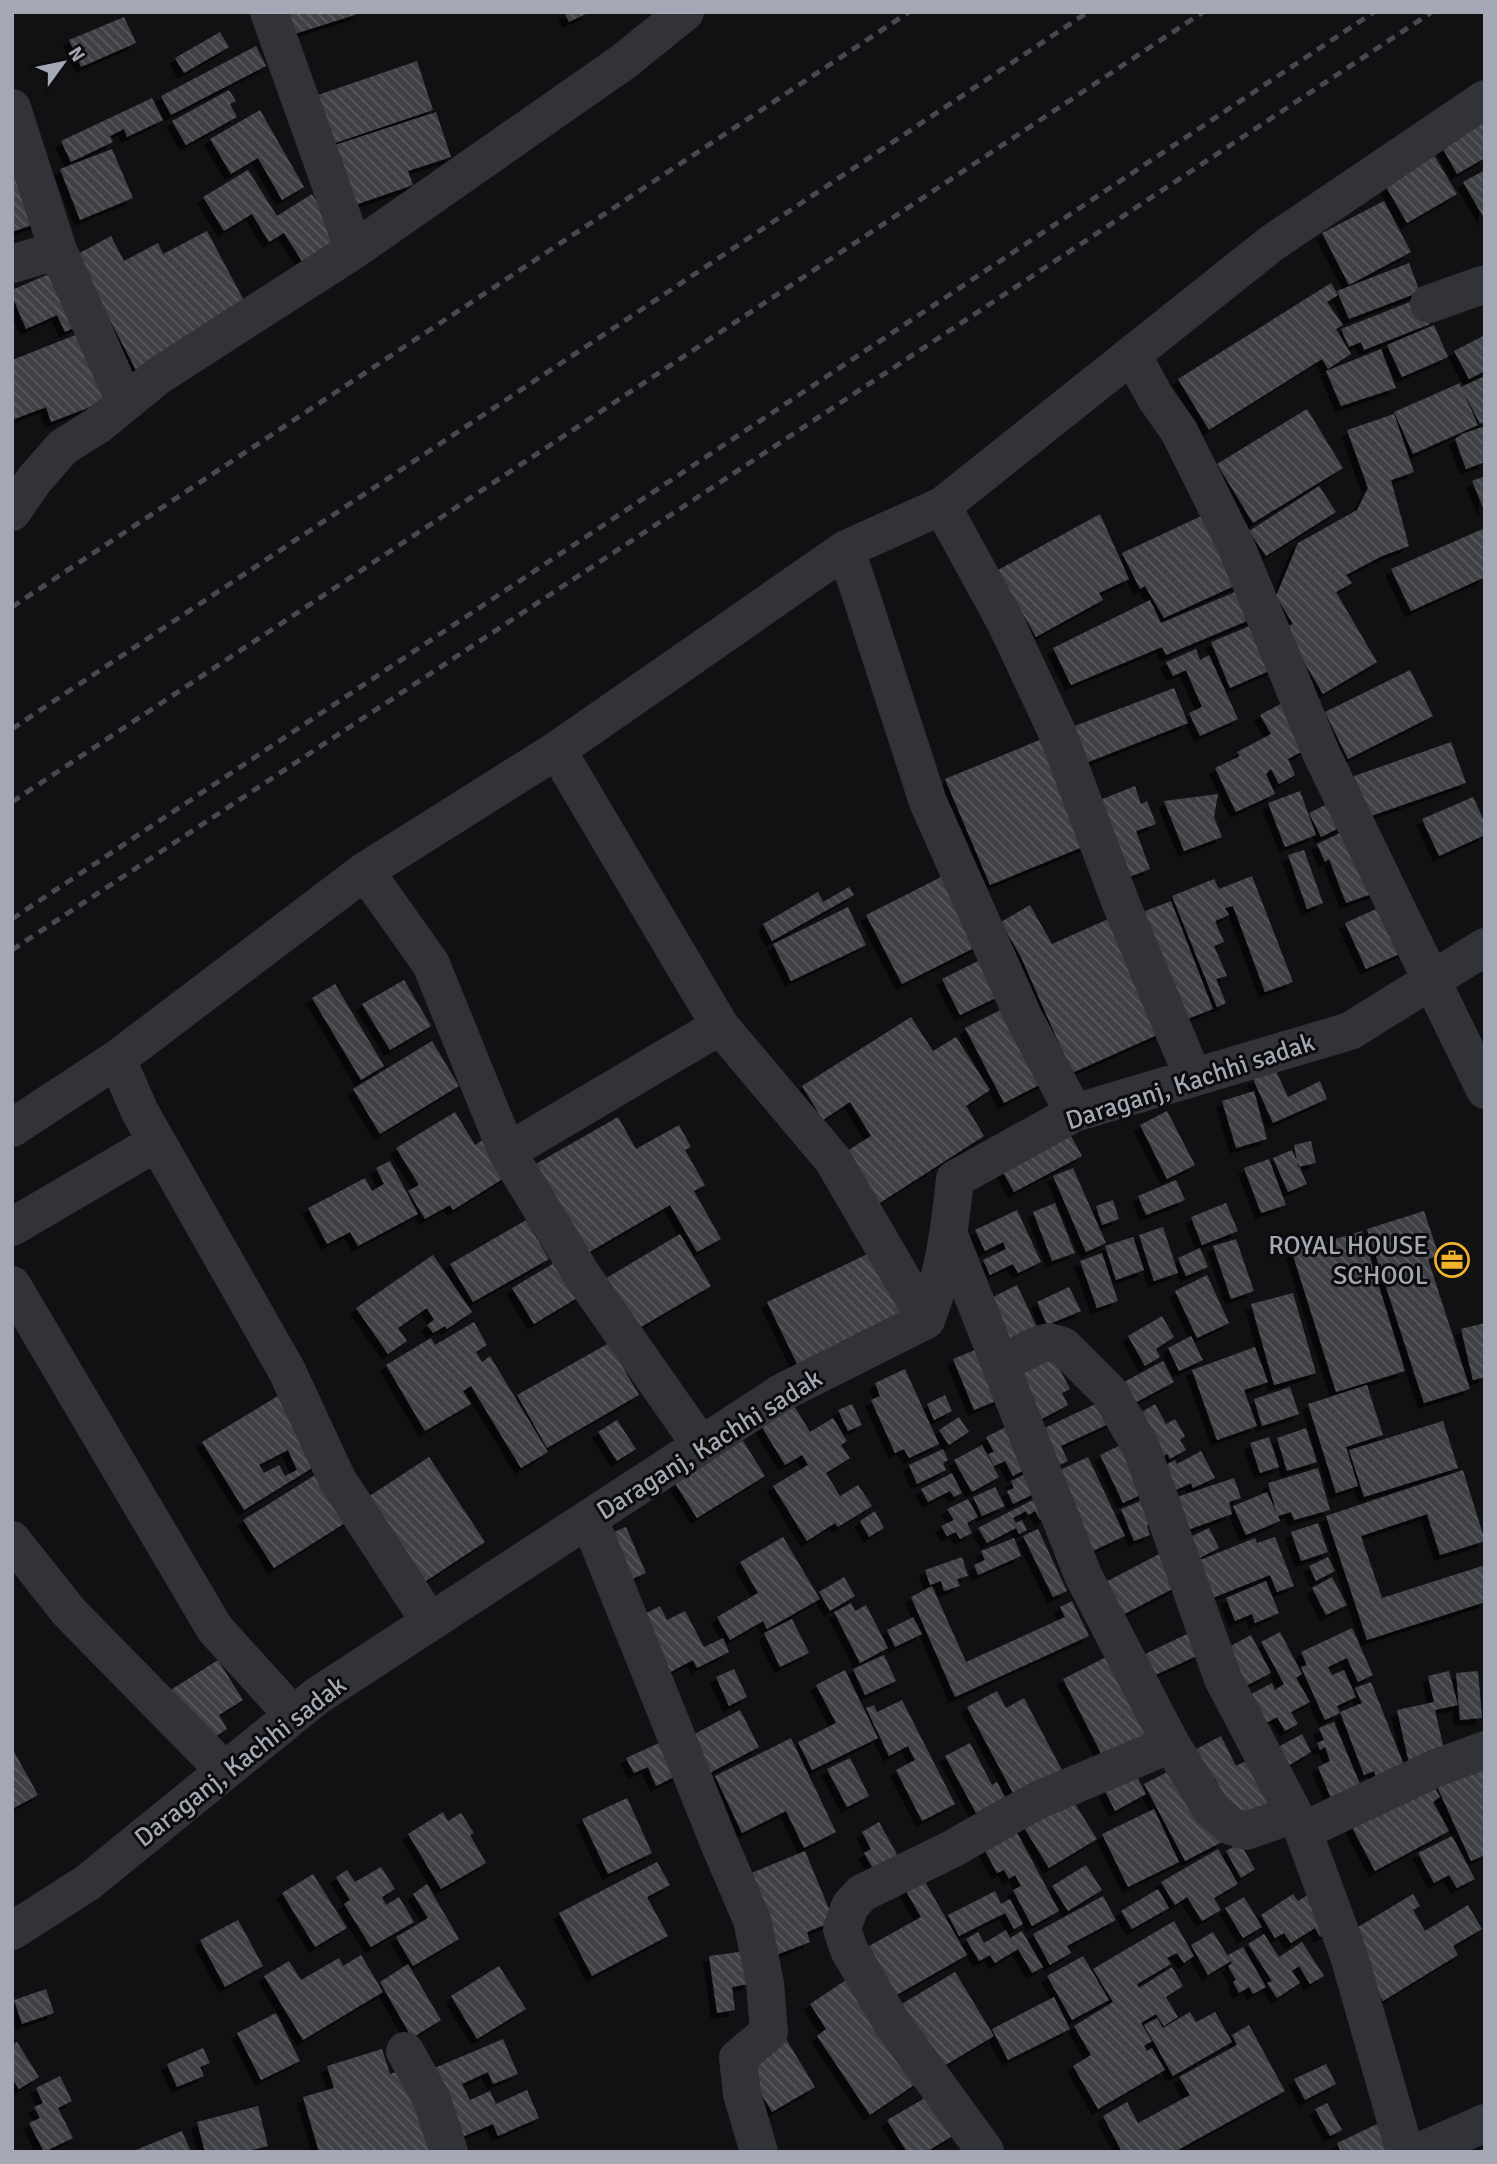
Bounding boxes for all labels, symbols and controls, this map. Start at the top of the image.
north arrow [28,28,98,98]
text: N [63,42,90,66]
street label: Daraganj, Kachhi sadak [1062,1027,1319,1137]
place label: ROYAL HOUSE SCHOOL [1268,1230,1428,1292]
office icon: ROYAL HOUSE SCHOOL [1433,1241,1471,1279]
street label: Daraganj, Kachhi sadak [591,1362,828,1527]
street label: Daraganj, Kachhi sadak [128,1669,353,1854]

